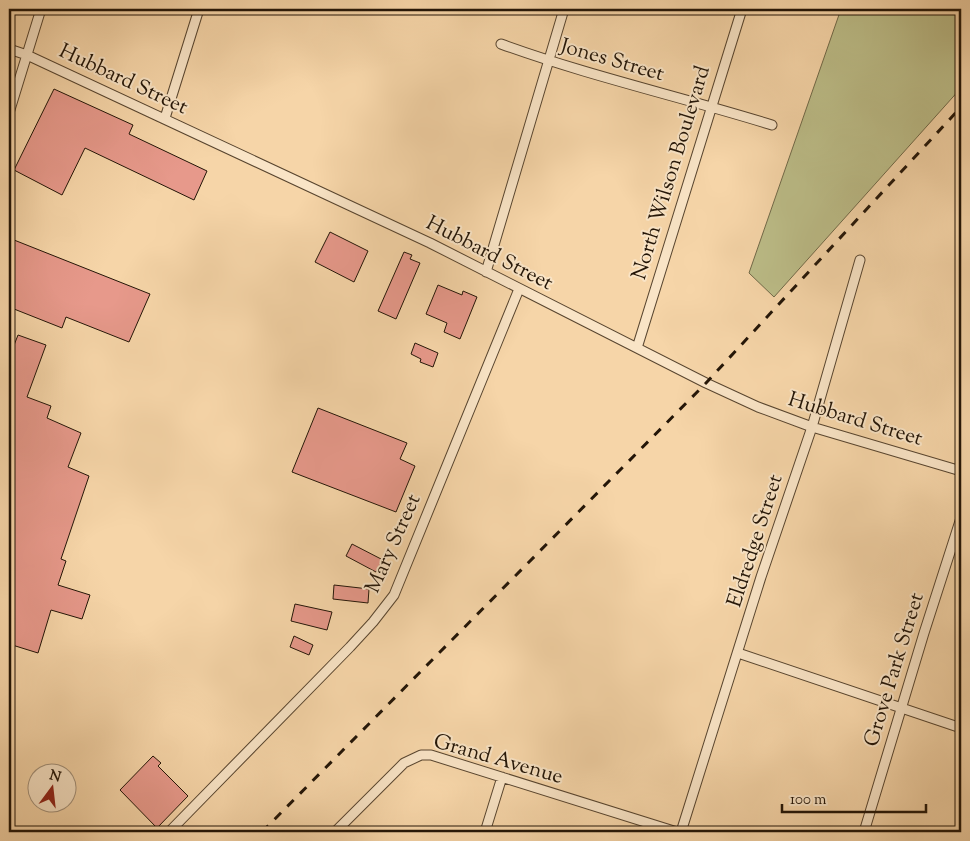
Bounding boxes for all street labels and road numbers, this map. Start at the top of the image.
street label: Jones Street [556,32,667,90]
street label: Hubbard Street [54,37,192,123]
street label: North Wilson Boulevard [625,62,719,284]
street label: Hubbard Street [420,209,558,299]
street label: Hubbard Street [784,385,926,455]
street label: Eldredge Street [720,471,792,611]
street label: Mary Street [359,490,429,598]
street label: Grove Park Street [857,589,933,751]
street label: Grand Avenue [430,727,566,793]

